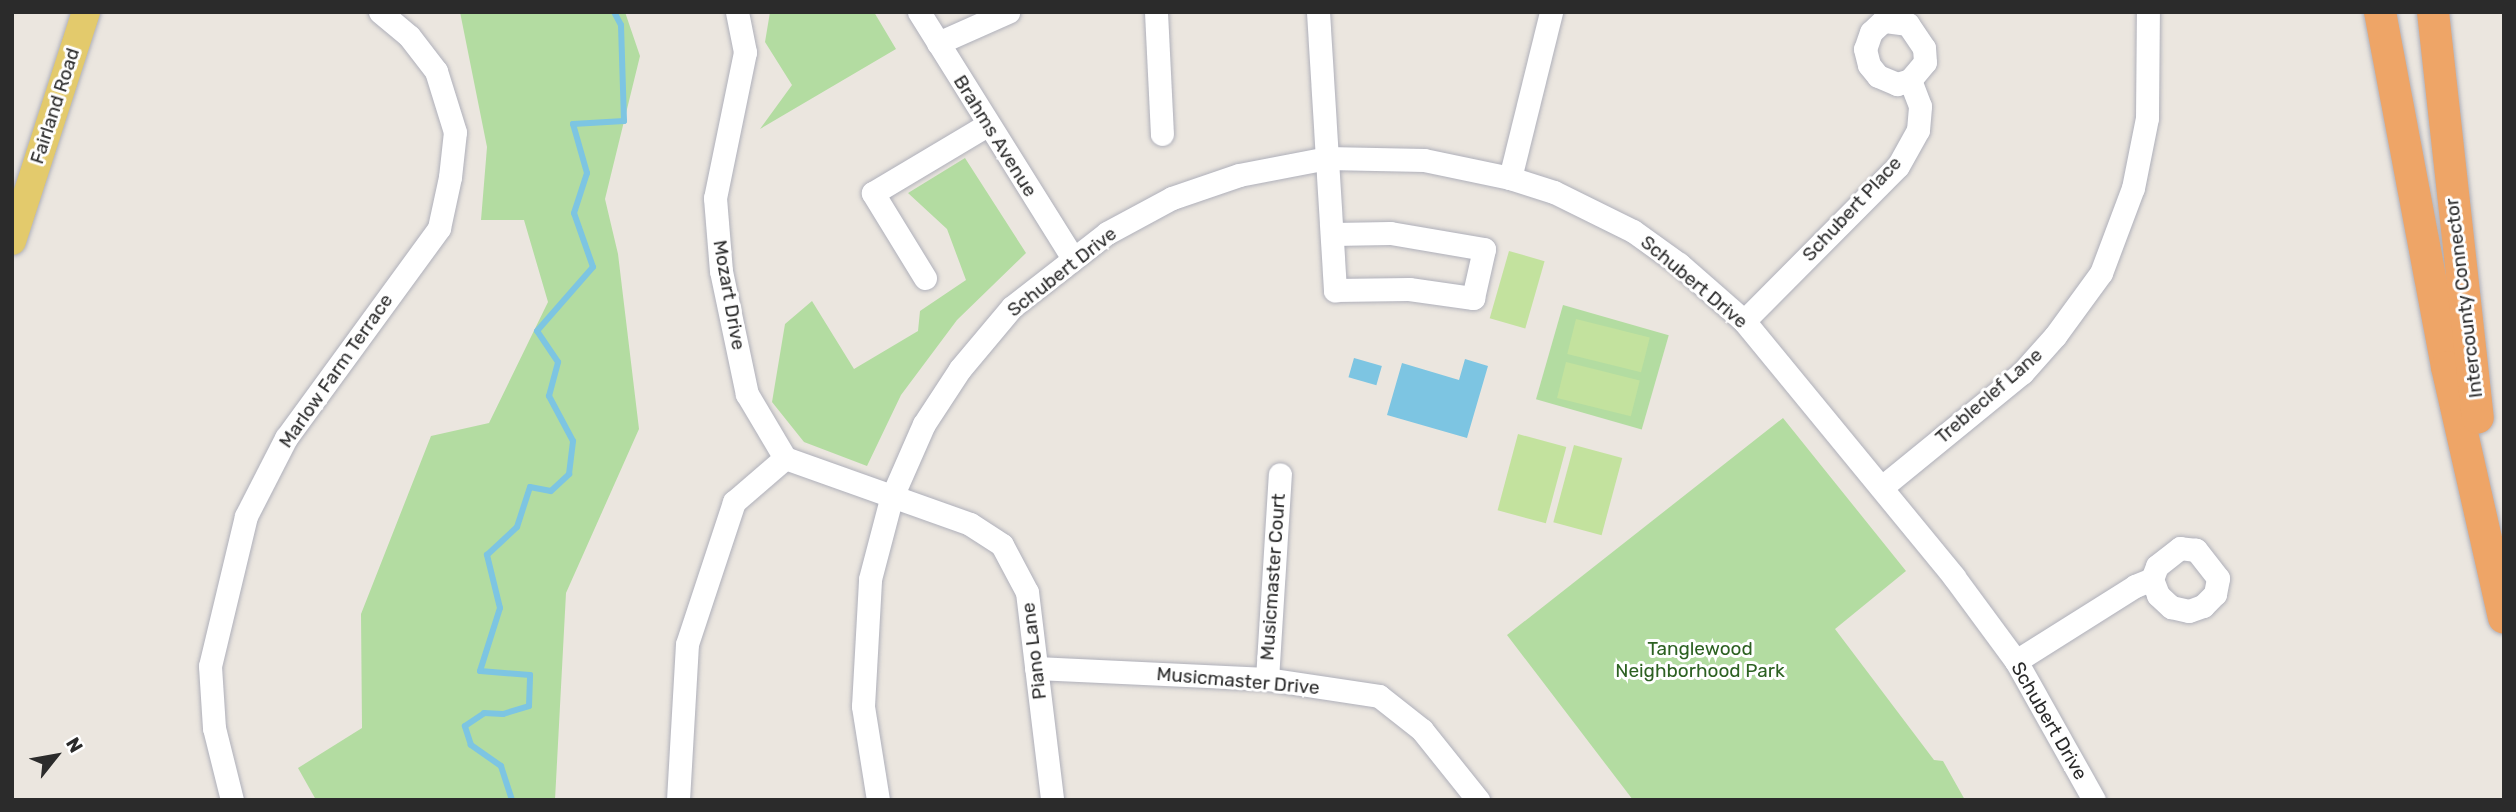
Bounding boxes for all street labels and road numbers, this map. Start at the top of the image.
street label: Fairland Road [26,45,84,167]
street label: Brahms Avenue [948,71,1042,201]
street label: Schubert Place [1798,152,1906,266]
street label: Intercounty Connector [2440,197,2488,399]
street label: Schubert Drive [1003,222,1121,322]
street label: Schubert Drive [1636,231,1752,333]
street label: Mozart Drive [708,238,750,352]
street label: Marlow Farm Terrace [274,289,398,453]
street label: Trebleclef Lane [1931,343,2047,449]
street label: Musicmaster Court [1256,492,1290,662]
street label: Piano Lane [1017,601,1051,701]
street label: Schubert Drive [2006,658,2092,784]
street label: Musicmaster Drive [1155,662,1321,700]

